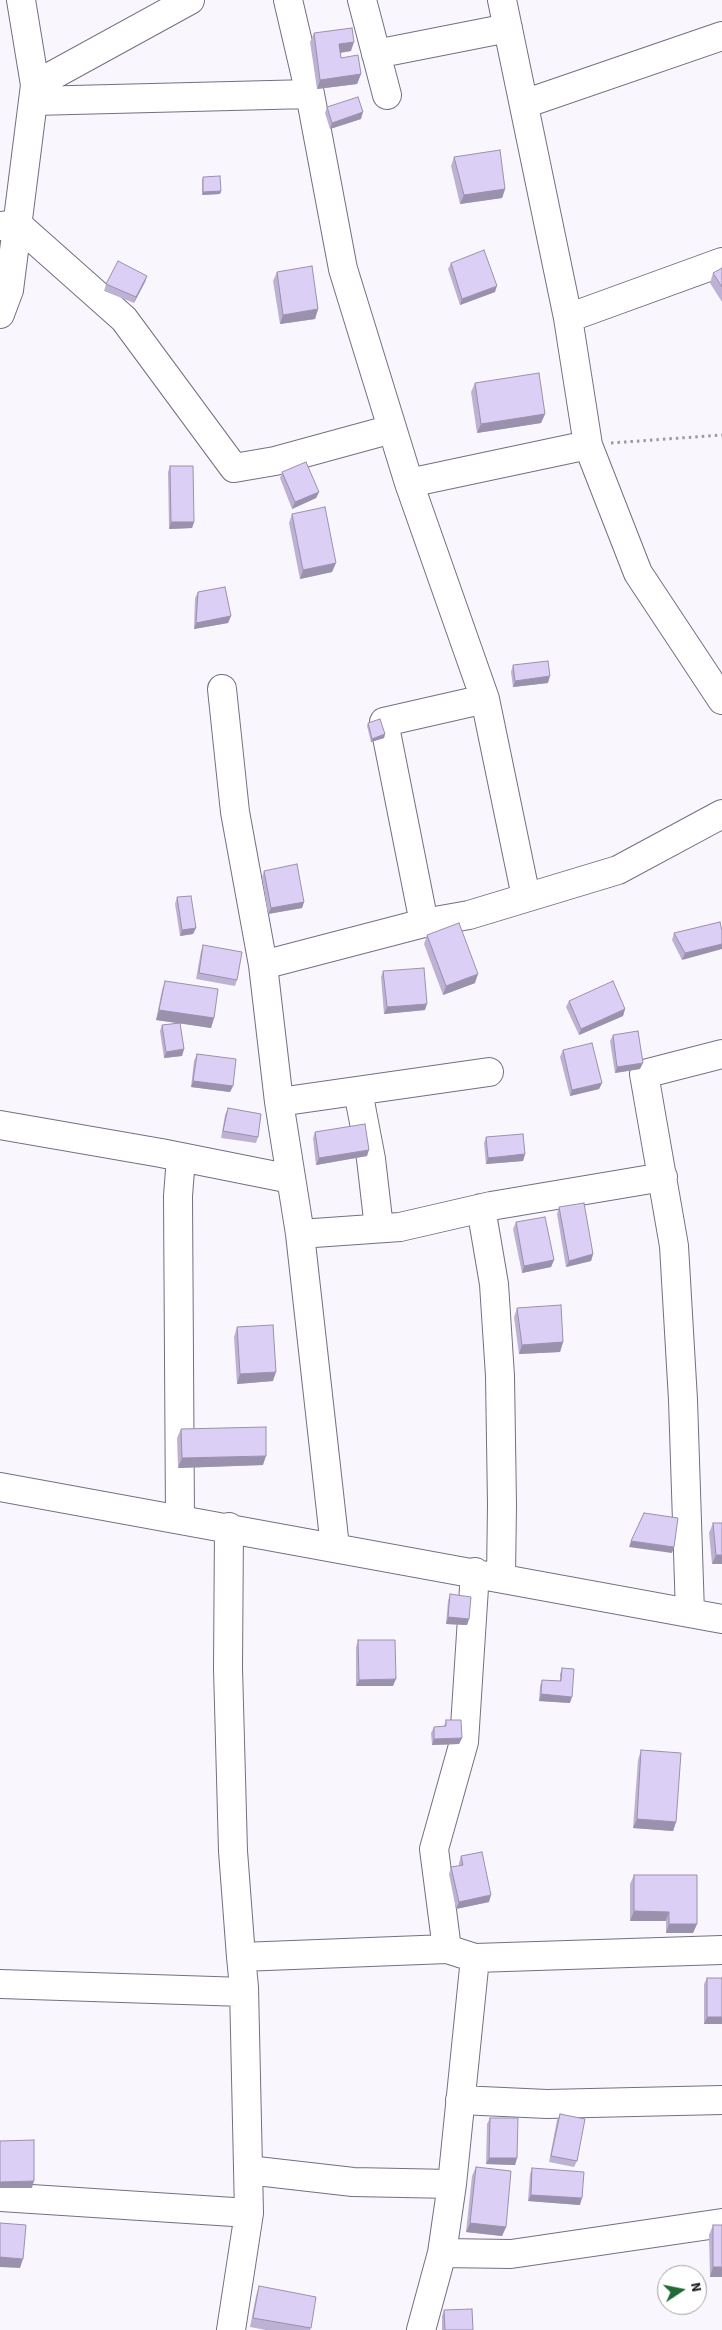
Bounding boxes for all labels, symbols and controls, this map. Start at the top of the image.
north arrow [657,2265,707,2315]
text: N [685,2281,706,2294]

